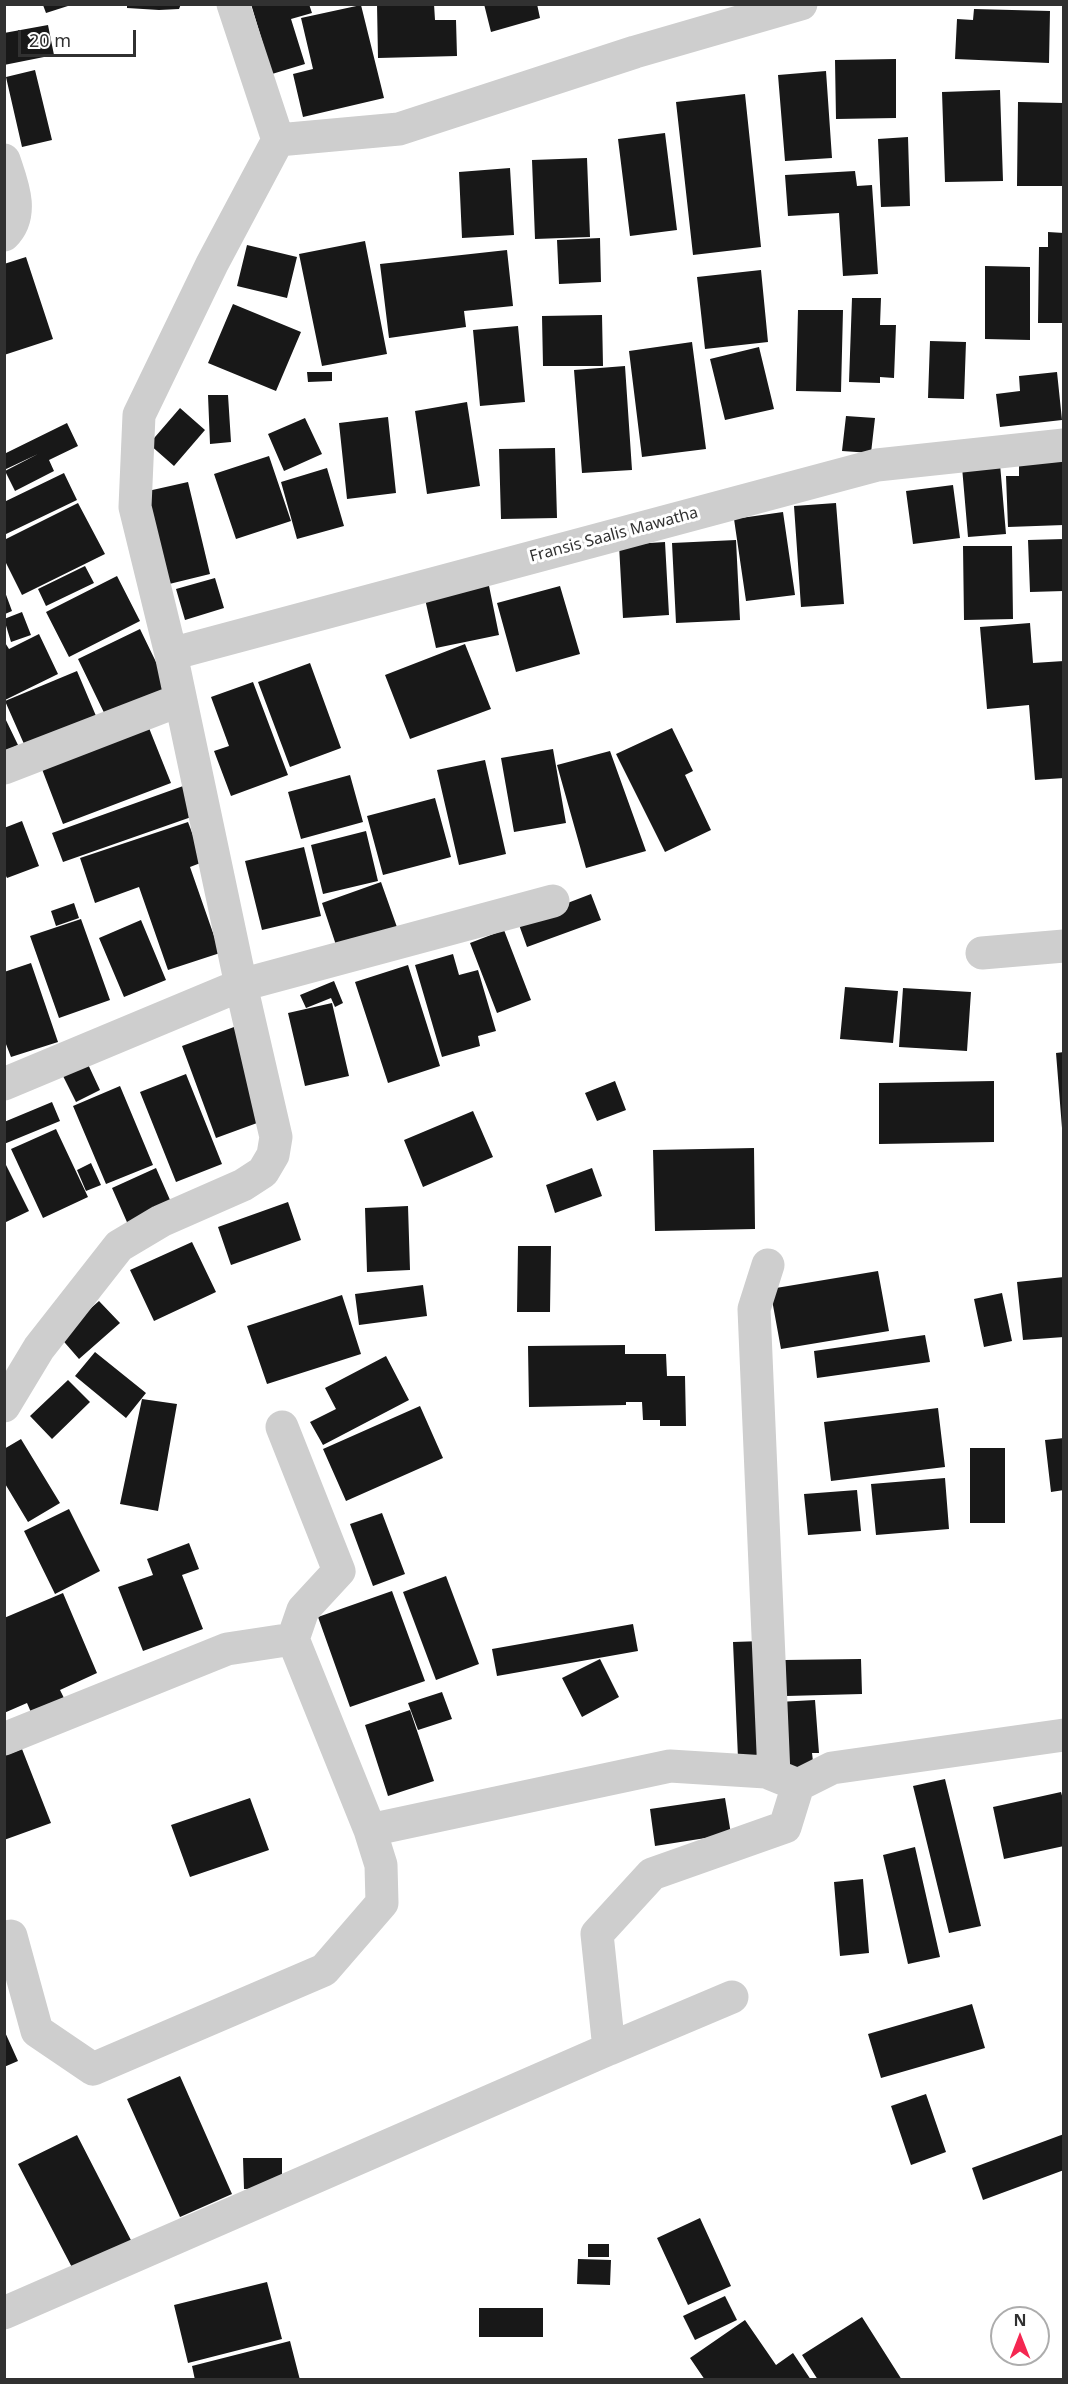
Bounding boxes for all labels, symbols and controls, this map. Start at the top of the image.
scale bar [21,18,140,56]
text: 20 m [29,28,71,52]
street label: Fransis Saalis Mawatha [528,503,700,567]
north arrow [990,2306,1050,2366]
text: N [1013,2309,1027,2331]

